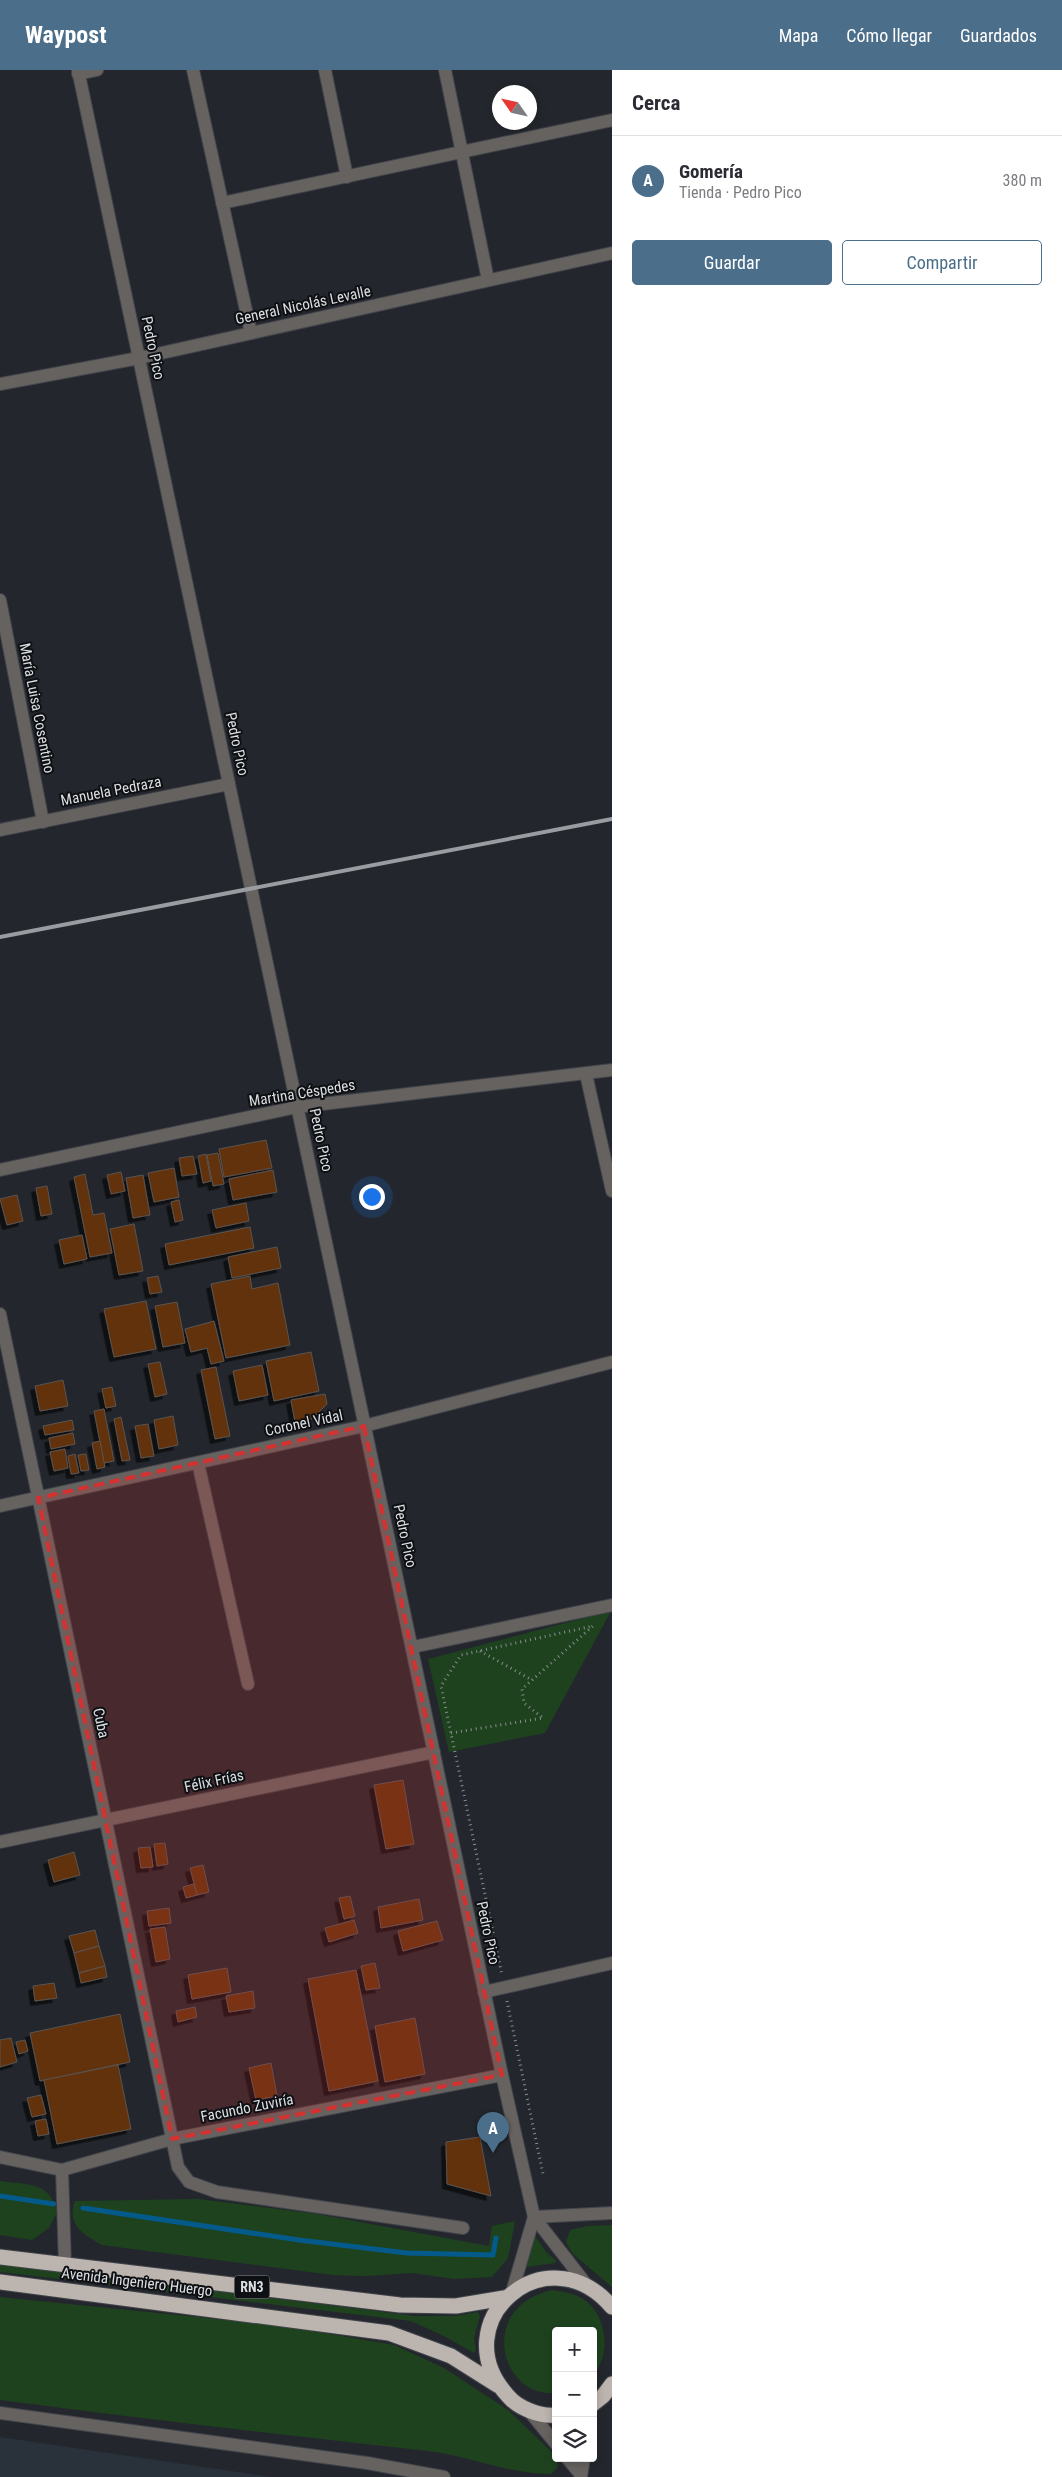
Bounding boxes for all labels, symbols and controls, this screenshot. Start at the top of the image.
text: Waypost [25,21,107,49]
text: Mapa [779,25,818,46]
text: Cómo llegar [846,25,932,46]
text: Guardados [960,25,1037,46]
north arrow [492,85,537,130]
text: Cerca [632,91,680,115]
text: Gomería [679,160,743,183]
text: A [643,171,653,190]
text: 380 m [1003,171,1042,190]
text: Tienda · Pedro Pico [679,183,802,202]
button: Guardar [632,240,832,285]
button: Compartir [842,240,1042,285]
street label: General Nicolás Levalle [234,282,372,328]
street label: Pedro Pico [138,315,168,381]
street label: María Luisa Cosentino [16,641,58,775]
street label: Pedro Pico [222,711,252,777]
street label: Manuela Pedraza [59,772,163,810]
street label: Martina Céspedes [248,1076,357,1110]
street label: Pedro Pico [306,1107,336,1173]
your location [359,1184,385,1210]
street label: Coronel Vidal [263,1406,345,1440]
street label: Pedro Pico [390,1503,420,1569]
street label: Cuba [89,1706,113,1740]
street label: Félix Frías [183,1766,245,1796]
street label: Pedro Pico [473,1900,503,1966]
street label: Facundo Zuviría [199,2090,295,2126]
pin: A [477,2112,509,2153]
street label: Avenida Ingeniero Huergo [61,2264,213,2300]
road number: RN3 [234,2276,270,2298]
map controls [552,2327,597,2462]
button: + [552,2327,597,2372]
button: − [552,2372,597,2417]
button: layers [552,2417,597,2462]

